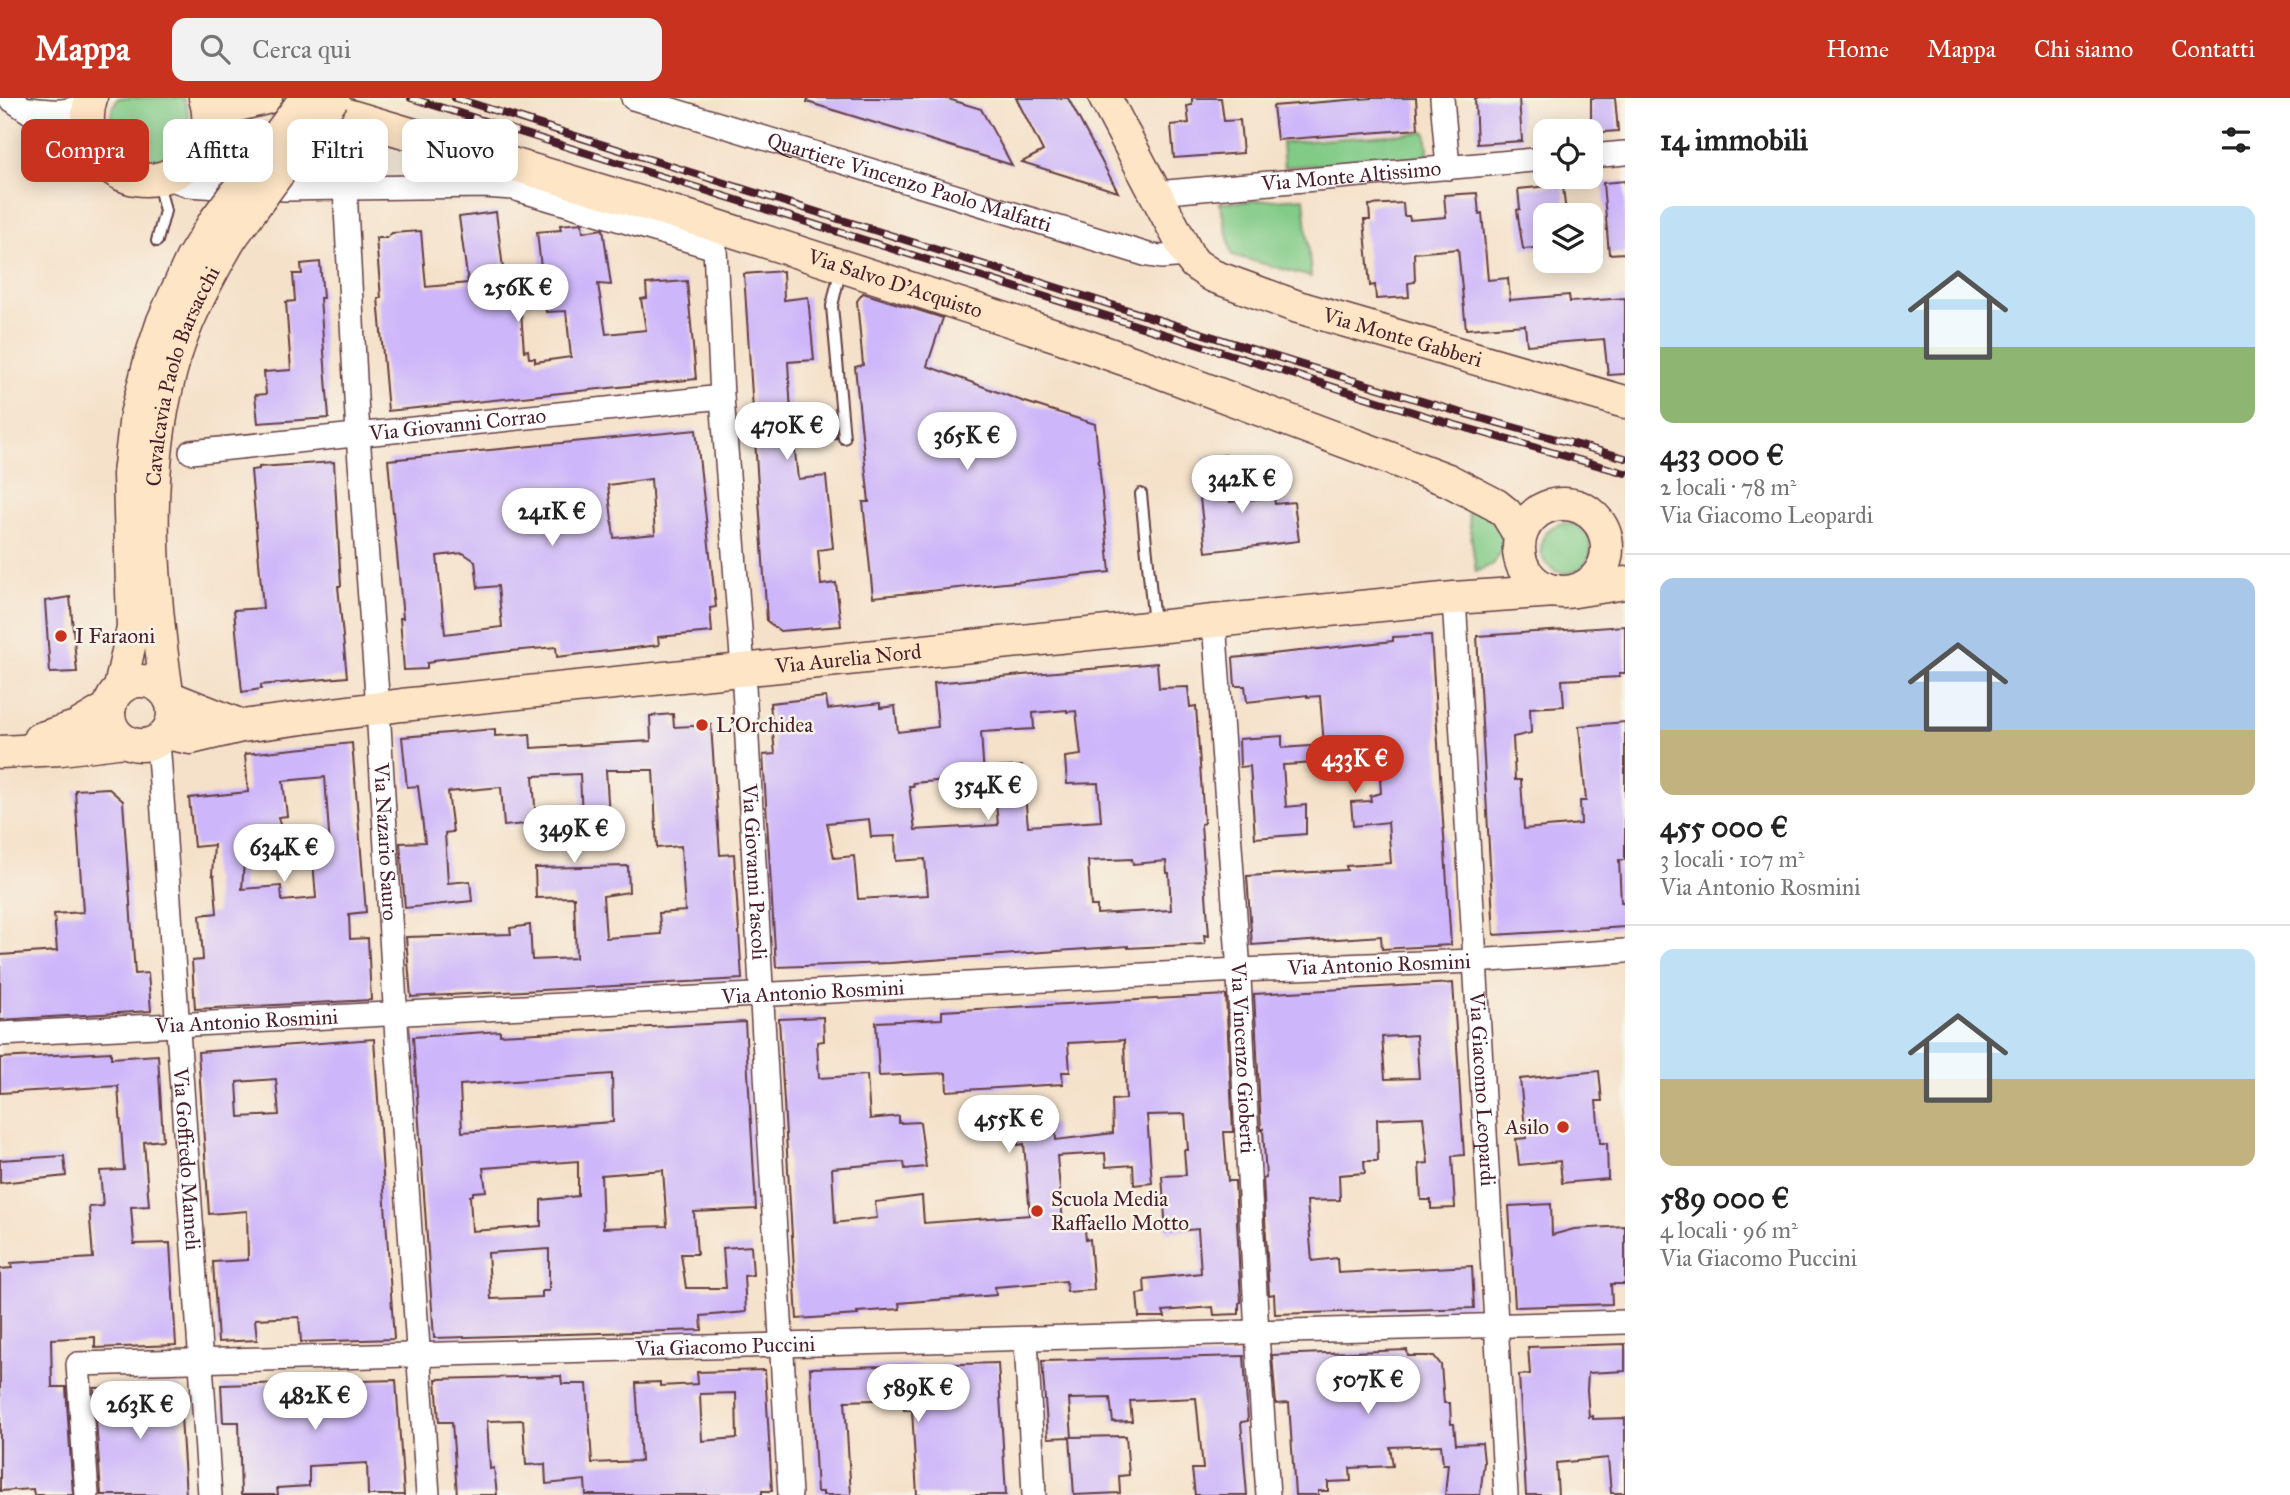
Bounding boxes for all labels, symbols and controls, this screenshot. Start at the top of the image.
search box [172,18,662,81]
text: Mappa [35,29,130,69]
icon: search [196,30,234,68]
text: Cerca qui [252,33,351,65]
text: Home [1826,34,1889,64]
text: Mappa [1927,34,1996,64]
text: Chi siamo [2034,34,2133,64]
text: Contatti [2171,34,2255,64]
chip: Compra [21,119,149,182]
chip: Affitta [163,119,273,182]
chip: Filtri [287,119,388,182]
chip: Nuovo [402,119,518,182]
map controls [1533,119,1603,273]
button: locate [1533,119,1603,189]
icon: filters [2217,121,2255,159]
text: 14 immobili [1660,122,1808,158]
street label: Quartiere Vincenzo Paolo Malfatti [764,127,1055,238]
street label: Via Monte Altissimo [1259,155,1442,197]
button: layers [1533,203,1603,273]
street label: Via Salvo D'Acquisto [804,243,986,324]
icon: home [1895,252,2021,378]
street label: Cavalcavia Paolo Barsacchi [141,261,226,487]
pin: 256K € [461,264,575,324]
text: 256K € [484,273,552,301]
street label: Via Monte Gabberi [1319,302,1486,373]
street label: Via Giovanni Corrao [367,402,548,447]
pin: 470K € [730,402,844,462]
text: 470K € [751,411,823,439]
pin: 365K € [910,412,1024,472]
text: 365K € [934,421,1000,449]
text: 433 000 € [1660,437,1784,473]
pin: 342K € [1185,456,1299,515]
text: 342K € [1208,464,1276,492]
text: 2 locali · 78 m² [1660,473,1797,501]
pin: 241K € [495,489,609,548]
text: 241K € [518,497,586,525]
text: Via Giacomo Leopardi [1660,501,1873,529]
place label: I Faraoni [75,623,155,649]
icon: home [1895,624,2021,750]
marker: I Faraoni [53,628,69,644]
street label: Via Aurelia Nord [773,638,923,679]
place label: L'Orchidea [716,712,813,738]
marker: L'Orchidea [694,717,710,733]
pin: 433K € [1298,736,1412,795]
text: 433K € [1322,744,1388,772]
street label: Via Nazario Sauro [368,761,403,922]
pin: 354K € [931,762,1045,822]
text: 354K € [954,771,1022,799]
street label: Via Giovanni Pascoli [736,782,773,961]
pin: 349K € [517,806,631,865]
text: 455 000 € [1660,809,1788,845]
text: 349K € [539,814,609,842]
pin: 634K € [227,824,341,884]
text: 634K € [249,833,319,861]
text: 3 locali · 107 m² [1660,845,1805,873]
text: Via Antonio Rosmini [1660,873,1861,901]
street label: Via Antonio Rosmini [1286,948,1472,981]
street label: Via Vincenzo Gioberti [1225,961,1261,1154]
street label: Via Antonio Rosmini [720,974,905,1010]
street label: Via Giacomo Leopardi [1464,990,1501,1187]
icon: home [1895,995,2021,1121]
street label: Via Antonio Rosmini [153,1004,339,1039]
street label: Via Goffredo Mameli [168,1066,206,1251]
pin: 455K € [952,1096,1066,1155]
text: 455K € [974,1104,1044,1132]
place label: Asilo [1504,1114,1549,1140]
marker: Asilo [1555,1119,1571,1135]
text: 589 000 € [1660,1180,1790,1216]
place label: Scuola Media Raffaello Motto [1051,1186,1189,1236]
marker: Scuola Media Raffaello Motto [1029,1203,1045,1219]
text: 4 locali · 96 m² [1660,1216,1798,1244]
text: Via Giacomo Puccini [1660,1244,1857,1272]
street label: Via Giacomo Puccini [634,1331,816,1362]
pin: 507K € [1311,1356,1425,1416]
pin: 589K € [861,1364,975,1424]
text: 507K € [1332,1365,1404,1393]
pin: 482K € [258,1372,372,1432]
text: 589K € [883,1373,953,1401]
text: 482K € [279,1381,351,1409]
pin: 263K € [83,1382,197,1441]
text: 263K € [106,1390,174,1418]

